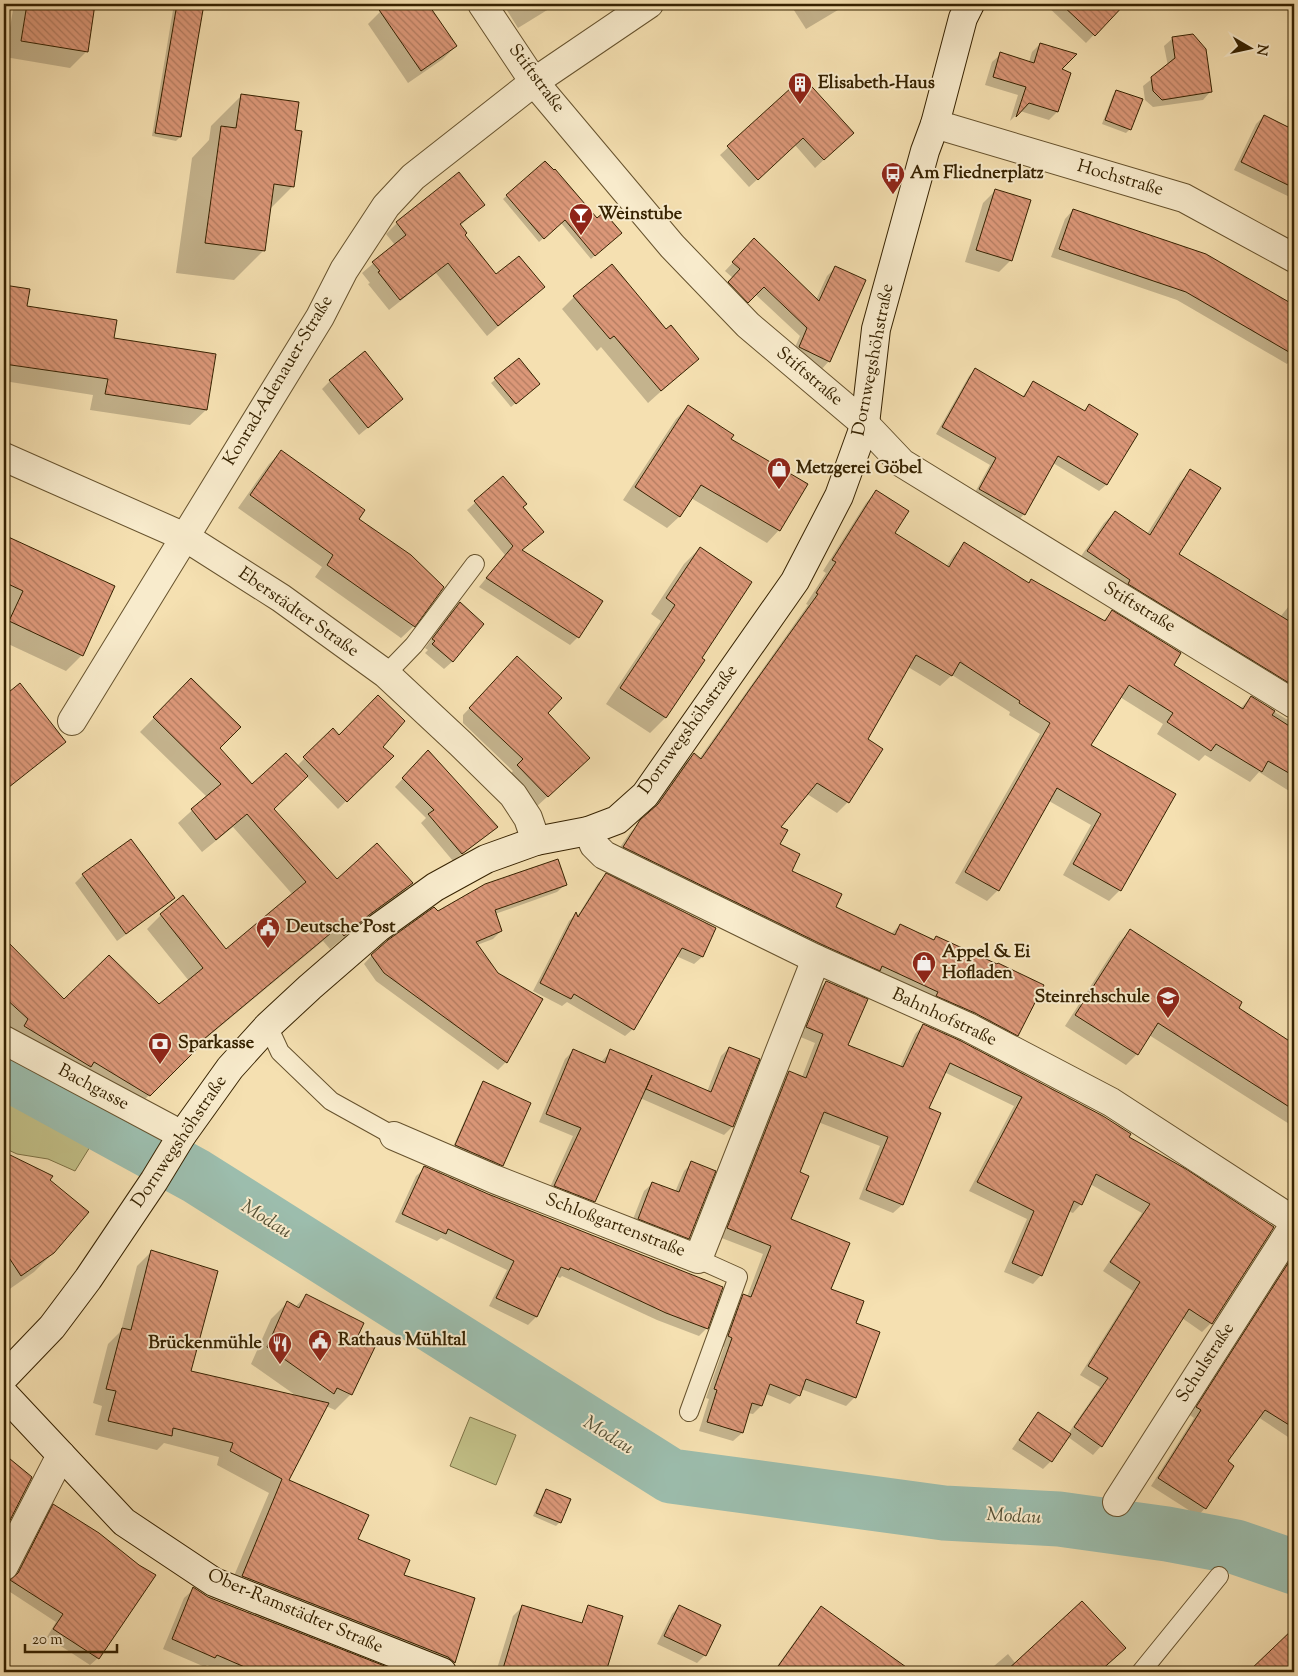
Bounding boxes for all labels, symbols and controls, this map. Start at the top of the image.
north arrow [1226,22,1276,72]
street label: Stiftstraße [501,39,571,119]
text: N [1250,43,1272,57]
building icon: Elisabeth-Haus [787,71,813,105]
place label: Elisabeth-Haus [818,71,935,97]
street label: Hochstraße [1074,154,1166,204]
bus stop icon: Am Fliednerplatz [880,161,906,195]
place label: Am Fliednerplatz [910,161,1044,187]
bar icon: Weinstube [568,202,594,236]
place label: Weinstube [598,202,683,228]
street label: Dornwegshöhstraße [846,281,902,439]
street label: Konrad-Adenauer-Straße [218,291,340,471]
street label: Stiftstraße [770,341,848,413]
shop icon: Metzgerei Göbel [766,456,792,490]
place label: Metzgerei Göbel [796,456,923,482]
street label: Eberstädter Straße [232,562,364,664]
street label: Stiftstraße [1098,576,1180,640]
street label: Dornwegshöhstraße [633,660,745,800]
public building icon: Deutsche Post [255,915,281,949]
place label: Deutsche Post [286,915,396,941]
place label: Appel & Ei Hofladen [942,940,1031,987]
shop icon: Appel & Ei Hofladen [911,950,937,984]
street label: Bahnhofstraße [887,982,1001,1054]
place label: Steinrehschule [1034,985,1151,1011]
school or university icon: Steinrehschule [1155,985,1181,1019]
bank icon: Sparkasse [147,1031,173,1065]
place label: Sparkasse [178,1031,255,1057]
street label: Bachgasse [53,1058,133,1118]
street label: Dornwegshöhstraße [126,1070,234,1214]
street label: Schloßgartenstraße [541,1187,689,1265]
water label: Modau [236,1194,296,1246]
street label: Schulstraße [1170,1318,1242,1408]
public building icon: Rathaus Mühltal [307,1328,333,1362]
place label: Rathaus Mühltal [338,1328,468,1354]
place label: Brückenmühle [148,1331,263,1357]
restaurant icon: Brückenmühle [267,1331,293,1365]
water label: Modau [578,1410,638,1462]
water label: Modau [986,1502,1042,1532]
street label: Ober-Ramstädter Straße [203,1563,387,1661]
scale bar [25,1621,118,1653]
text: 20 m [32,1630,63,1651]

